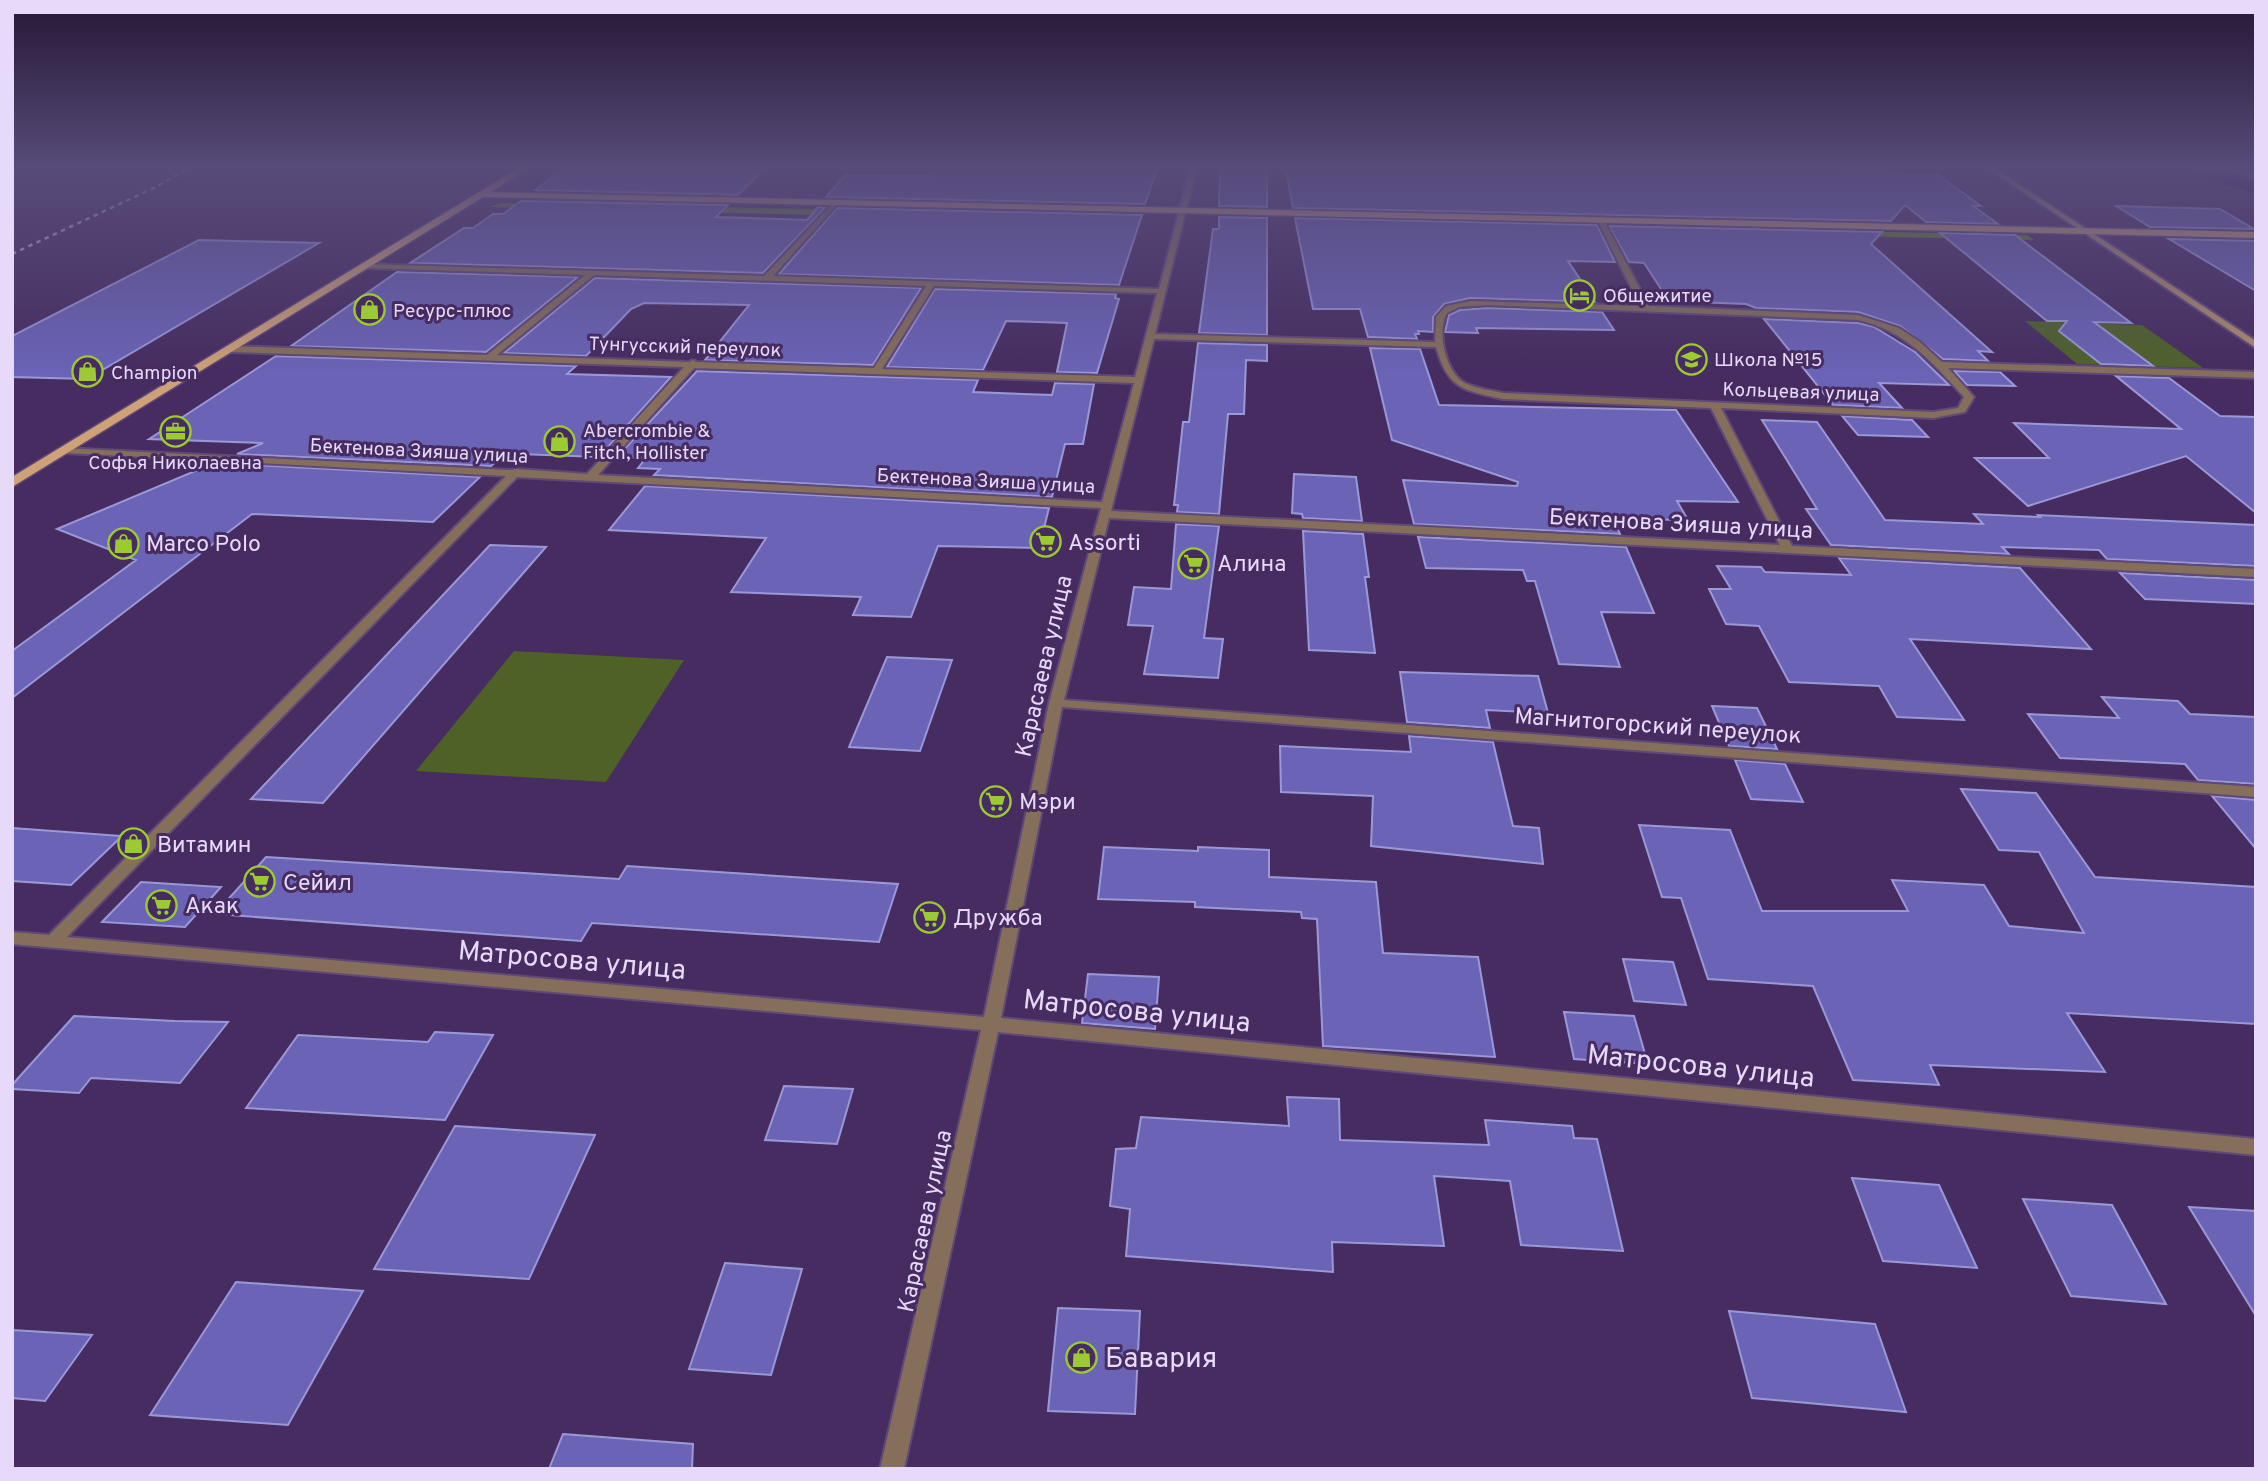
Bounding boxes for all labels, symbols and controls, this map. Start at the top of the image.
hotel icon: Общежитие [1563,278,1597,312]
place label: Общежитие [1603,285,1712,309]
shop icon: Ресурс-плюс [353,293,387,327]
place label: Ресурс-плюс [393,300,511,324]
street label: Тунгусский переулок [588,333,782,363]
school or university icon: Школа №15 [1674,342,1708,376]
place label: Школа №15 [1714,349,1822,373]
shop icon: Champion [71,355,105,389]
place label: Champion [111,362,197,386]
street label: Кольцевая улица [1722,378,1880,408]
office icon: Софья Николаевна [158,414,192,448]
place label: Abercrombie & Fitch, Hollister [583,420,710,466]
shop icon: Abercrombie & Fitch, Hollister [543,424,577,458]
street label: Бектенова Зияша улица [309,434,529,470]
place label: Софья Николаевна [88,452,262,476]
street label: Бектенова Зияша улица [876,464,1096,500]
street label: Бектенова Зияша улица [1548,504,1814,547]
supermarket icon: Assorti [1028,525,1062,559]
shop icon: Marco Polo [106,526,140,560]
place label: Assorti [1068,530,1141,559]
place label: Marco Polo [146,531,261,560]
supermarket icon: Алина [1177,546,1211,580]
place label: Алина [1217,551,1286,580]
street label: Карасаева улица [1010,573,1080,760]
street label: Магнитогорский переулок [1513,703,1802,752]
supermarket icon: Мэри [979,784,1013,818]
place label: Мэри [1019,789,1076,818]
shop icon: Витамин [117,827,151,861]
place label: Витамин [157,832,251,861]
supermarket icon: Сейил [243,865,277,899]
place label: Сейил [283,870,352,899]
supermarket icon: Акак [145,888,179,922]
place label: Акак [185,893,239,922]
supermarket icon: Дружба [913,900,947,934]
place label: Дружба [953,905,1043,934]
street label: Матросова улица [456,934,687,990]
street label: Матросова улица [1021,983,1252,1043]
street label: Матросова улица [1585,1038,1816,1098]
street label: Карасаева улица [893,1128,960,1315]
shop icon: Бавария [1065,1340,1099,1374]
place label: Бавария [1105,1342,1217,1378]

